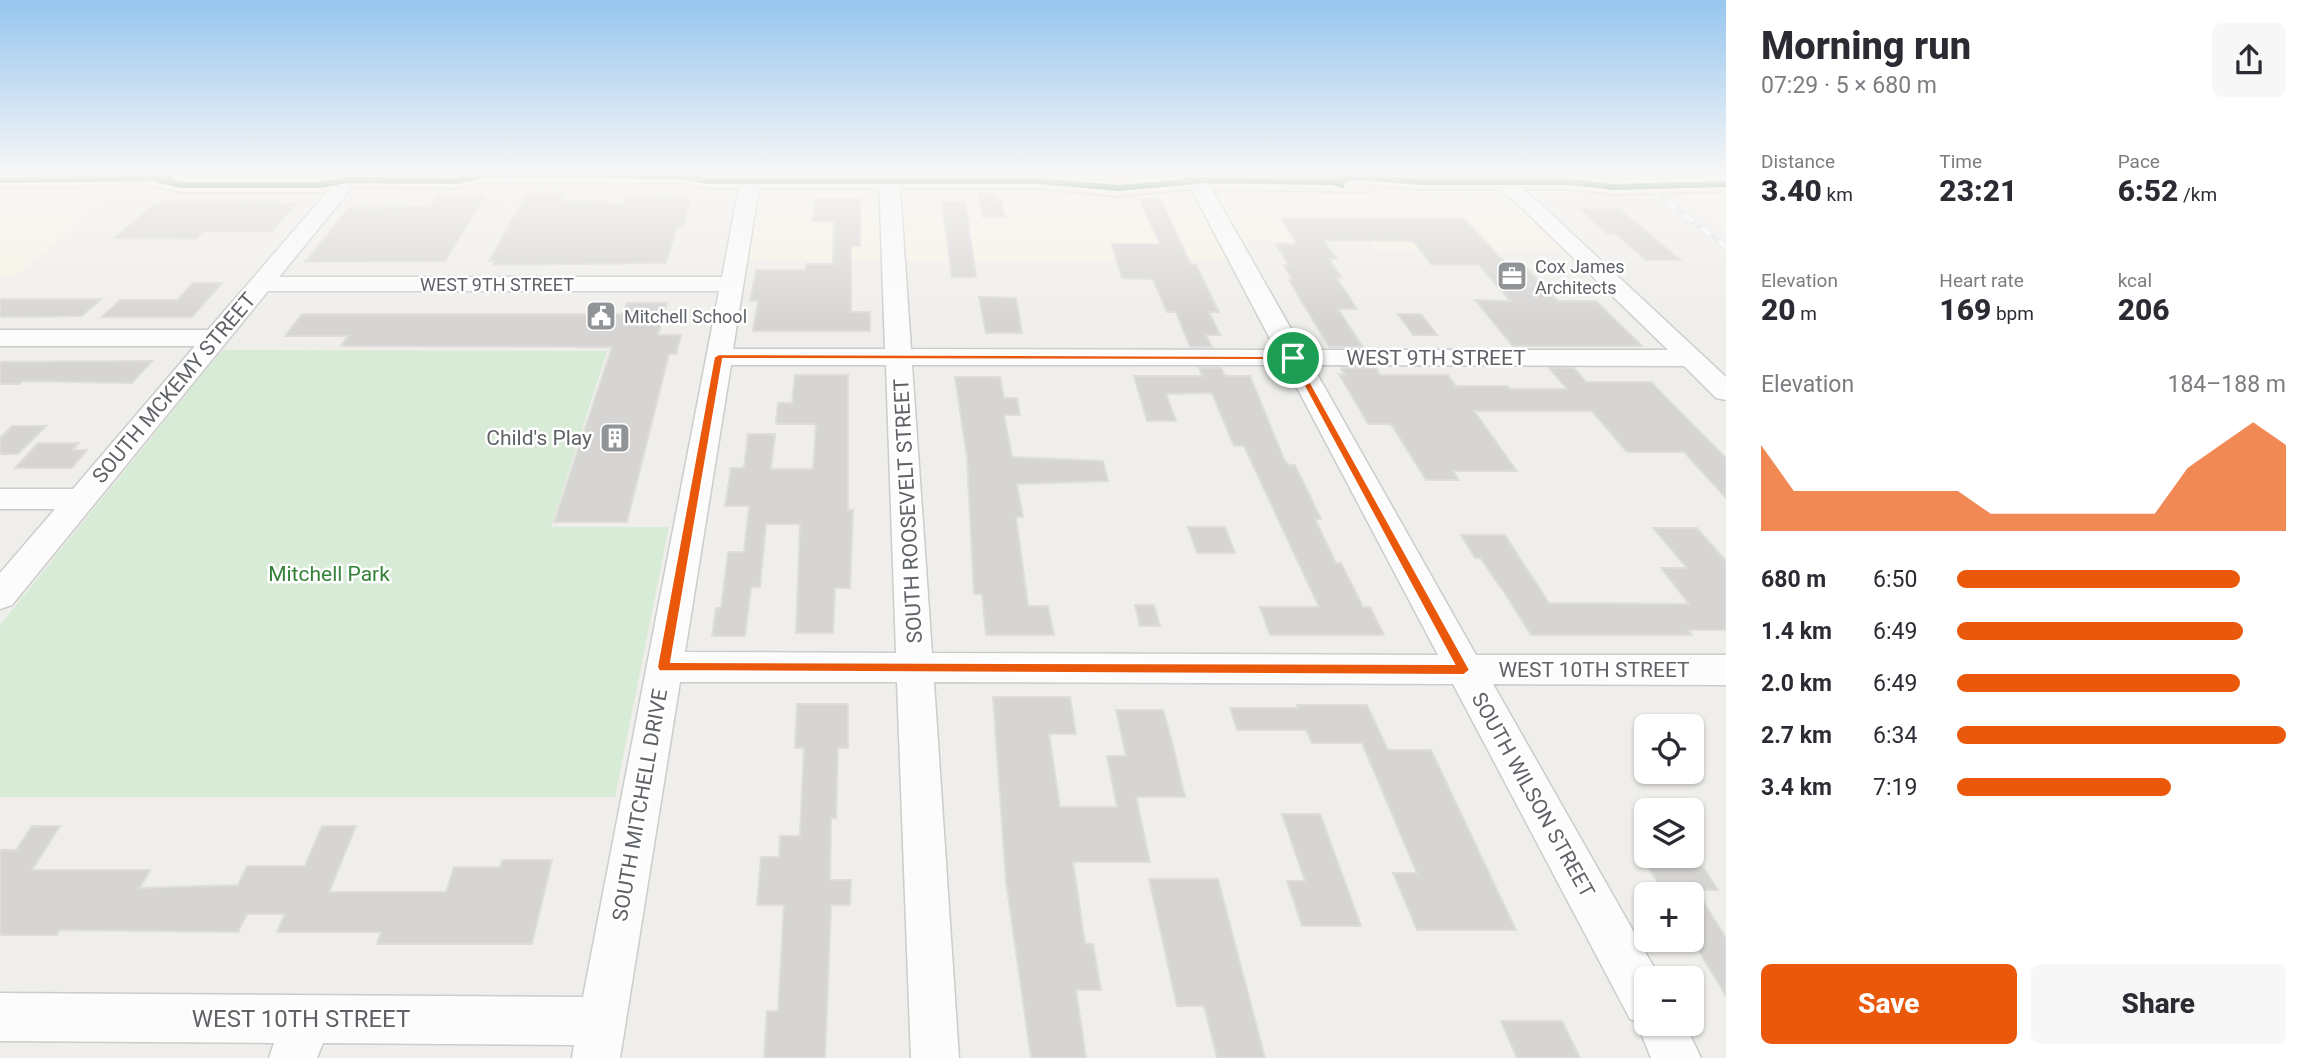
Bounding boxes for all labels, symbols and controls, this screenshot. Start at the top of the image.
button: share [2212,23,2286,97]
text: Morning run [1761,24,1971,68]
text: 07:29 · 5 × 680 m [1761,72,1937,99]
text: Distance [1761,150,1835,173]
text: Time [1939,150,1982,173]
text: Pace [2118,150,2160,173]
text: 3.40 [1761,173,1822,208]
text: 23:21 [1939,173,2017,208]
text: 6:52 [2118,173,2178,208]
text: km [1822,183,1853,206]
text: /km [2178,183,2217,206]
place label: Cox James Architects [1535,256,1625,298]
office icon: Cox James Architects [1495,259,1529,293]
text: Elevation [1761,269,1838,292]
text: Heart rate [1939,269,2024,292]
text: kcal [2118,269,2152,292]
street label: WEST 9TH STREET [420,274,574,295]
street label: SOUTH MCKEMY STREET [87,288,261,488]
text: 20 [1761,292,1796,327]
text: 169 [1939,292,1991,327]
text: 206 [2118,292,2170,327]
public building icon: Mitchell School [584,299,618,333]
text: m [1796,302,1817,325]
text: bpm [1991,302,2034,325]
place label: Mitchell School [624,306,747,327]
pin [1263,328,1323,388]
icon: arrive [1274,339,1312,377]
street label: WEST 9TH STREET [1346,346,1526,370]
text: Elevation [1761,371,1854,398]
text: 184–188 m [2167,371,2286,398]
street label: SOUTH ROOSEVELT STREET [889,378,927,644]
building icon: Child's Play [598,421,632,455]
place label: Child's Play [486,426,592,450]
park label: Mitchell Park [268,562,390,586]
text: 680 m [1761,566,1826,593]
text: 6:50 [1873,566,1917,593]
text: 1.4 km [1761,618,1832,645]
text: 6:49 [1873,618,1917,645]
street label: WEST 10TH STREET [1498,658,1690,682]
text: 2.0 km [1761,670,1832,697]
text: 6:49 [1873,670,1917,697]
street label: SOUTH MITCHELL DRIVE [608,687,672,923]
street label: SOUTH WILSON STREET [1467,688,1600,902]
map controls [1634,714,1704,1036]
button: locate [1634,714,1704,784]
text: 2.7 km [1761,722,1832,749]
text: 6:34 [1873,722,1917,749]
text: 3.4 km [1761,774,1832,801]
text: 7:19 [1873,774,1917,801]
button: layers [1634,798,1704,868]
button: + [1634,882,1704,952]
button: Save [1761,964,2017,1044]
button: Share [2031,964,2286,1044]
button: − [1634,966,1704,1036]
street label: WEST 10TH STREET [192,1005,410,1033]

